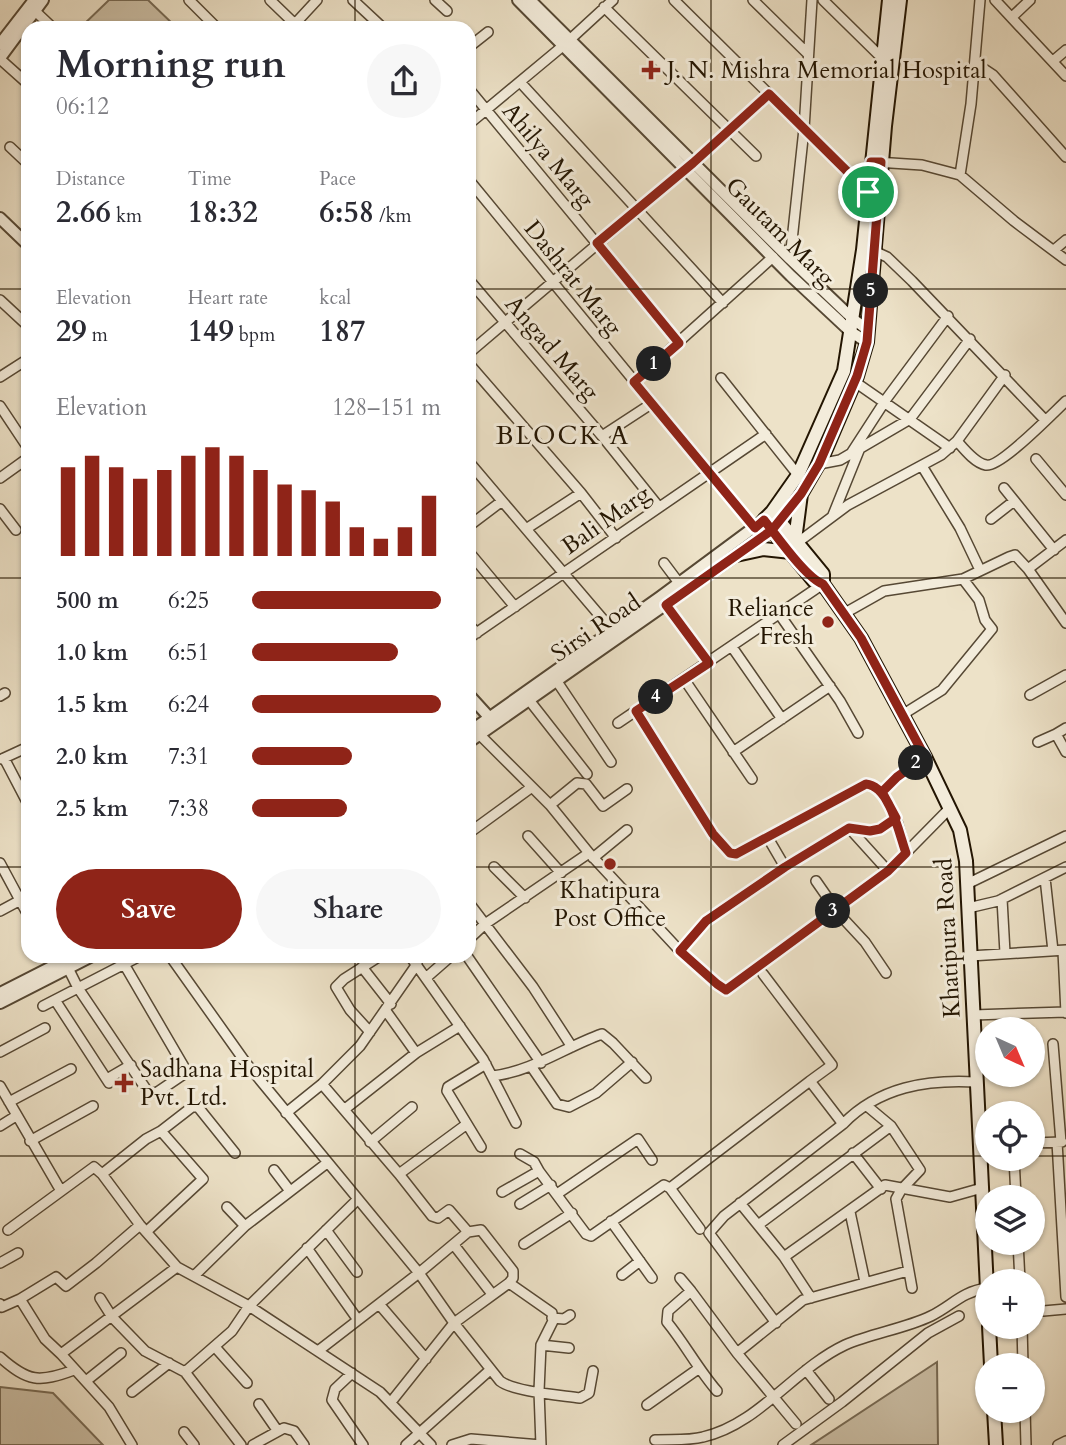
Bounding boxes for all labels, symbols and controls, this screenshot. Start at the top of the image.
text: Morning run [56,39,286,91]
button: share [367,44,441,118]
place label: J. N. Mishra Memorial Hospital [664,54,987,87]
marker: J. N. Mishra Memorial Hospital [641,60,661,80]
text: 06:12 [56,91,109,122]
street label: Ahilya Marg [494,95,602,215]
pin [838,162,898,222]
text: Distance [56,166,125,192]
text: Time [188,166,232,192]
text: Pace [319,166,356,192]
street label: Gautam Marg [718,170,842,294]
icon: arrive [849,173,887,211]
text: 2.66 [56,192,111,233]
text: 18:32 [188,192,258,233]
text: 6:58 [319,192,374,233]
text: km [111,203,142,229]
text: /km [374,203,412,229]
street label: Dashrat Marg [516,213,630,343]
pin: 5 [854,274,888,308]
text: 5 [866,277,875,303]
text: Elevation [56,285,131,311]
text: Heart rate [188,285,268,311]
text: kcal [319,285,351,311]
street label: Angad Marg [497,289,607,408]
text: 29 [56,311,87,352]
text: 149 [188,311,234,352]
text: 187 [319,311,365,352]
text: m [87,322,108,348]
text: bpm [234,322,275,348]
pin: 1 [636,346,672,382]
text: 1 [649,350,658,376]
text: Elevation [56,392,147,423]
text: 128–151 m [332,392,441,423]
district label: BLOCK A [496,418,630,453]
street label: Bali Marg [555,477,657,563]
text: 500 m [56,585,119,616]
text: 6:25 [168,585,209,616]
street label: Sirsi Road [545,586,647,670]
place label: Reliance Fresh [728,592,814,653]
marker: Reliance Fresh [820,614,836,630]
text: 1.0 km [56,637,128,668]
text: 6:51 [168,637,209,668]
pin: 4 [638,680,674,714]
text: 4 [651,683,660,709]
text: 1.5 km [56,689,128,720]
text: 6:24 [168,689,209,720]
text: 2.0 km [56,741,128,772]
text: 7:31 [168,741,209,772]
pin: 2 [898,746,934,780]
text: 2 [911,749,920,775]
text: 2.5 km [56,793,128,824]
text: 7:38 [168,793,209,824]
marker: Khatipura Post Office [602,856,618,872]
street label: Khatipura Road [927,857,969,1019]
button: Save [56,869,242,949]
button: Share [256,869,441,949]
place label: Khatipura Post Office [554,874,666,935]
pin: 3 [816,894,850,928]
text: 3 [828,897,837,923]
north arrow [975,1017,1045,1087]
map controls [975,1017,1045,1423]
place label: Sadhana Hospital Pvt. Ltd. [140,1053,314,1114]
marker: Sadhana Hospital Pvt. Ltd. [114,1073,134,1093]
button: locate [975,1101,1045,1171]
button: layers [975,1185,1045,1255]
button: + [975,1269,1045,1339]
button: − [975,1353,1045,1423]

